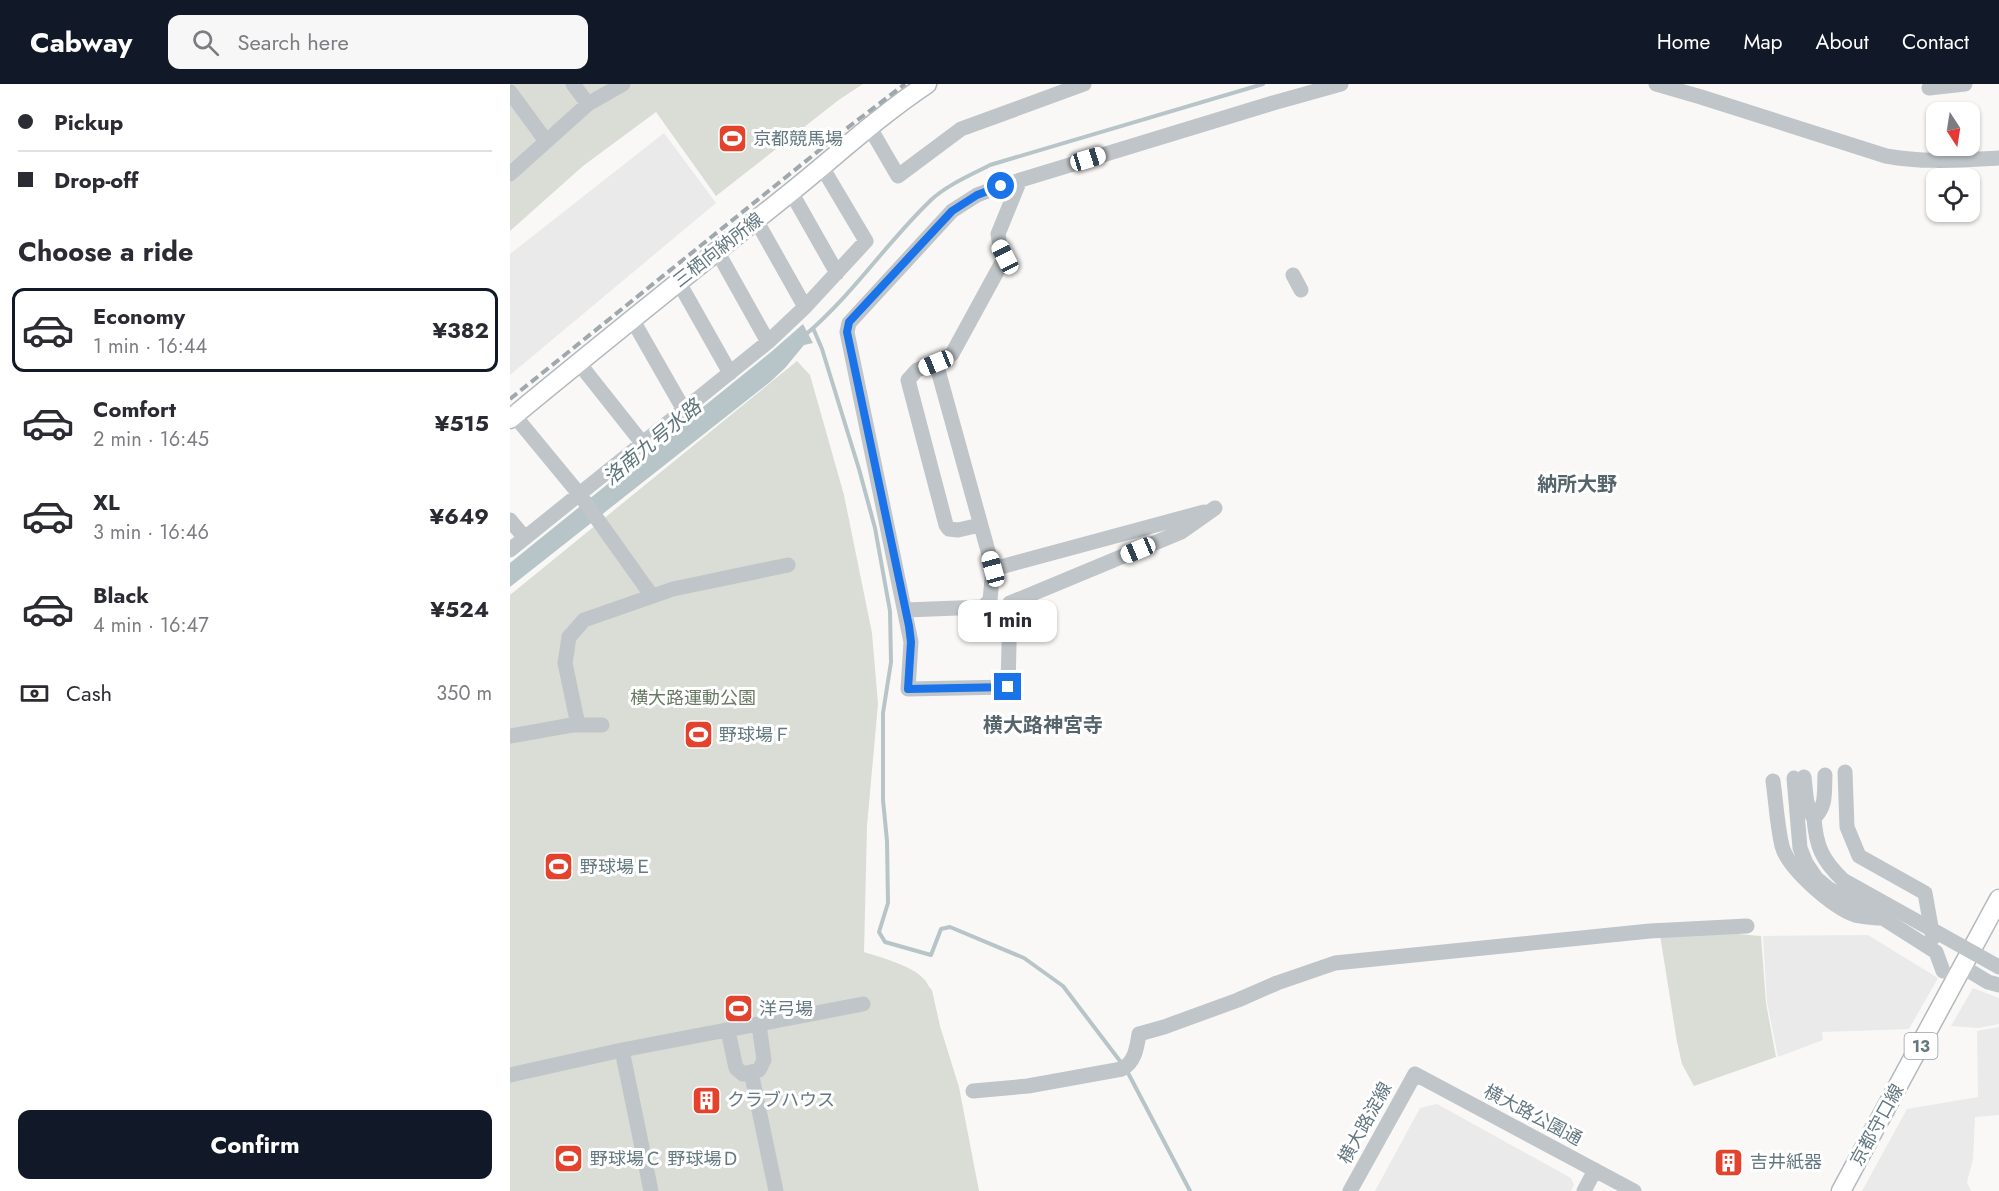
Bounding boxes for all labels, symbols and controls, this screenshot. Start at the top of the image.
search box [168,15,588,69]
text: Cabway [30,22,132,63]
icon: search [189,26,222,59]
text: Search here [237,26,349,58]
text: Home [1657,27,1710,57]
text: Map [1743,27,1783,57]
text: About [1816,27,1869,57]
text: Contact [1902,27,1969,57]
north arrow [1926,102,1980,156]
map controls [1926,102,1980,222]
text: Pickup [54,106,123,138]
sports icon: 京都競馬場 [716,123,748,155]
place label: 京都競馬場 [753,126,843,152]
car [1068,145,1108,173]
text: Drop-off [54,164,138,196]
button: locate [1926,168,1980,222]
route start [987,172,1014,199]
street label: 三栖向納所線 [667,207,769,293]
text: Choose a ride [18,232,193,271]
car [989,237,1021,277]
text: Economy [93,300,185,332]
icon: car [21,303,75,357]
text: ¥382 [432,314,489,346]
text: 1 min · 16:44 [93,332,207,361]
car [916,348,956,378]
water label: 洛南九号水路 [597,391,709,492]
text: Comfort [93,393,176,425]
icon: car [21,396,75,450]
text: ¥515 [435,407,489,439]
text: 2 min · 16:45 [93,425,209,454]
district label: 納所大野 [1537,470,1617,499]
text: XL [93,486,120,518]
icon: car [21,489,75,543]
text: ¥649 [429,500,489,532]
text: 3 min · 16:46 [93,518,209,547]
car [1118,535,1158,565]
car [980,549,1006,589]
text: Black [93,579,149,611]
icon: car [21,582,75,636]
text: ¥524 [430,593,489,625]
callout: 1 min [958,600,1058,642]
text: 1 min [983,606,1032,635]
text: 4 min · 16:47 [93,611,209,640]
route end [994,673,1021,700]
icon: cash [18,677,51,710]
text: Cash [66,677,112,709]
text: 350 m [436,679,492,708]
park label: 横大路運動公園 [630,685,756,711]
district label: 横大路神宮寺 [983,711,1103,740]
sports icon: 野球場Ｆ [682,719,714,751]
place label: 野球場Ｆ [719,722,791,748]
sports icon: 野球場Ｅ [543,851,575,883]
place label: 野球場Ｅ [580,854,652,880]
sports icon: 洋弓場 [722,993,754,1025]
place label: 洋弓場 [759,996,813,1022]
road number: 13 [1904,1033,1938,1059]
street label: 横大路淀線 [1332,1077,1398,1169]
street label: 横大路公園通 [1479,1078,1587,1152]
street label: 京都守口線 [1844,1079,1910,1171]
building icon: クラブハウス [690,1084,722,1116]
place label: クラブハウス [727,1087,835,1113]
button: Confirm [18,1110,492,1179]
sports icon: 野球場Ｃ 野球場Ｄ [553,1143,585,1175]
place label: 野球場Ｃ 野球場Ｄ [590,1146,739,1172]
building icon: 吉井紙器 [1713,1146,1745,1178]
place label: 吉井紙器 [1750,1149,1822,1175]

